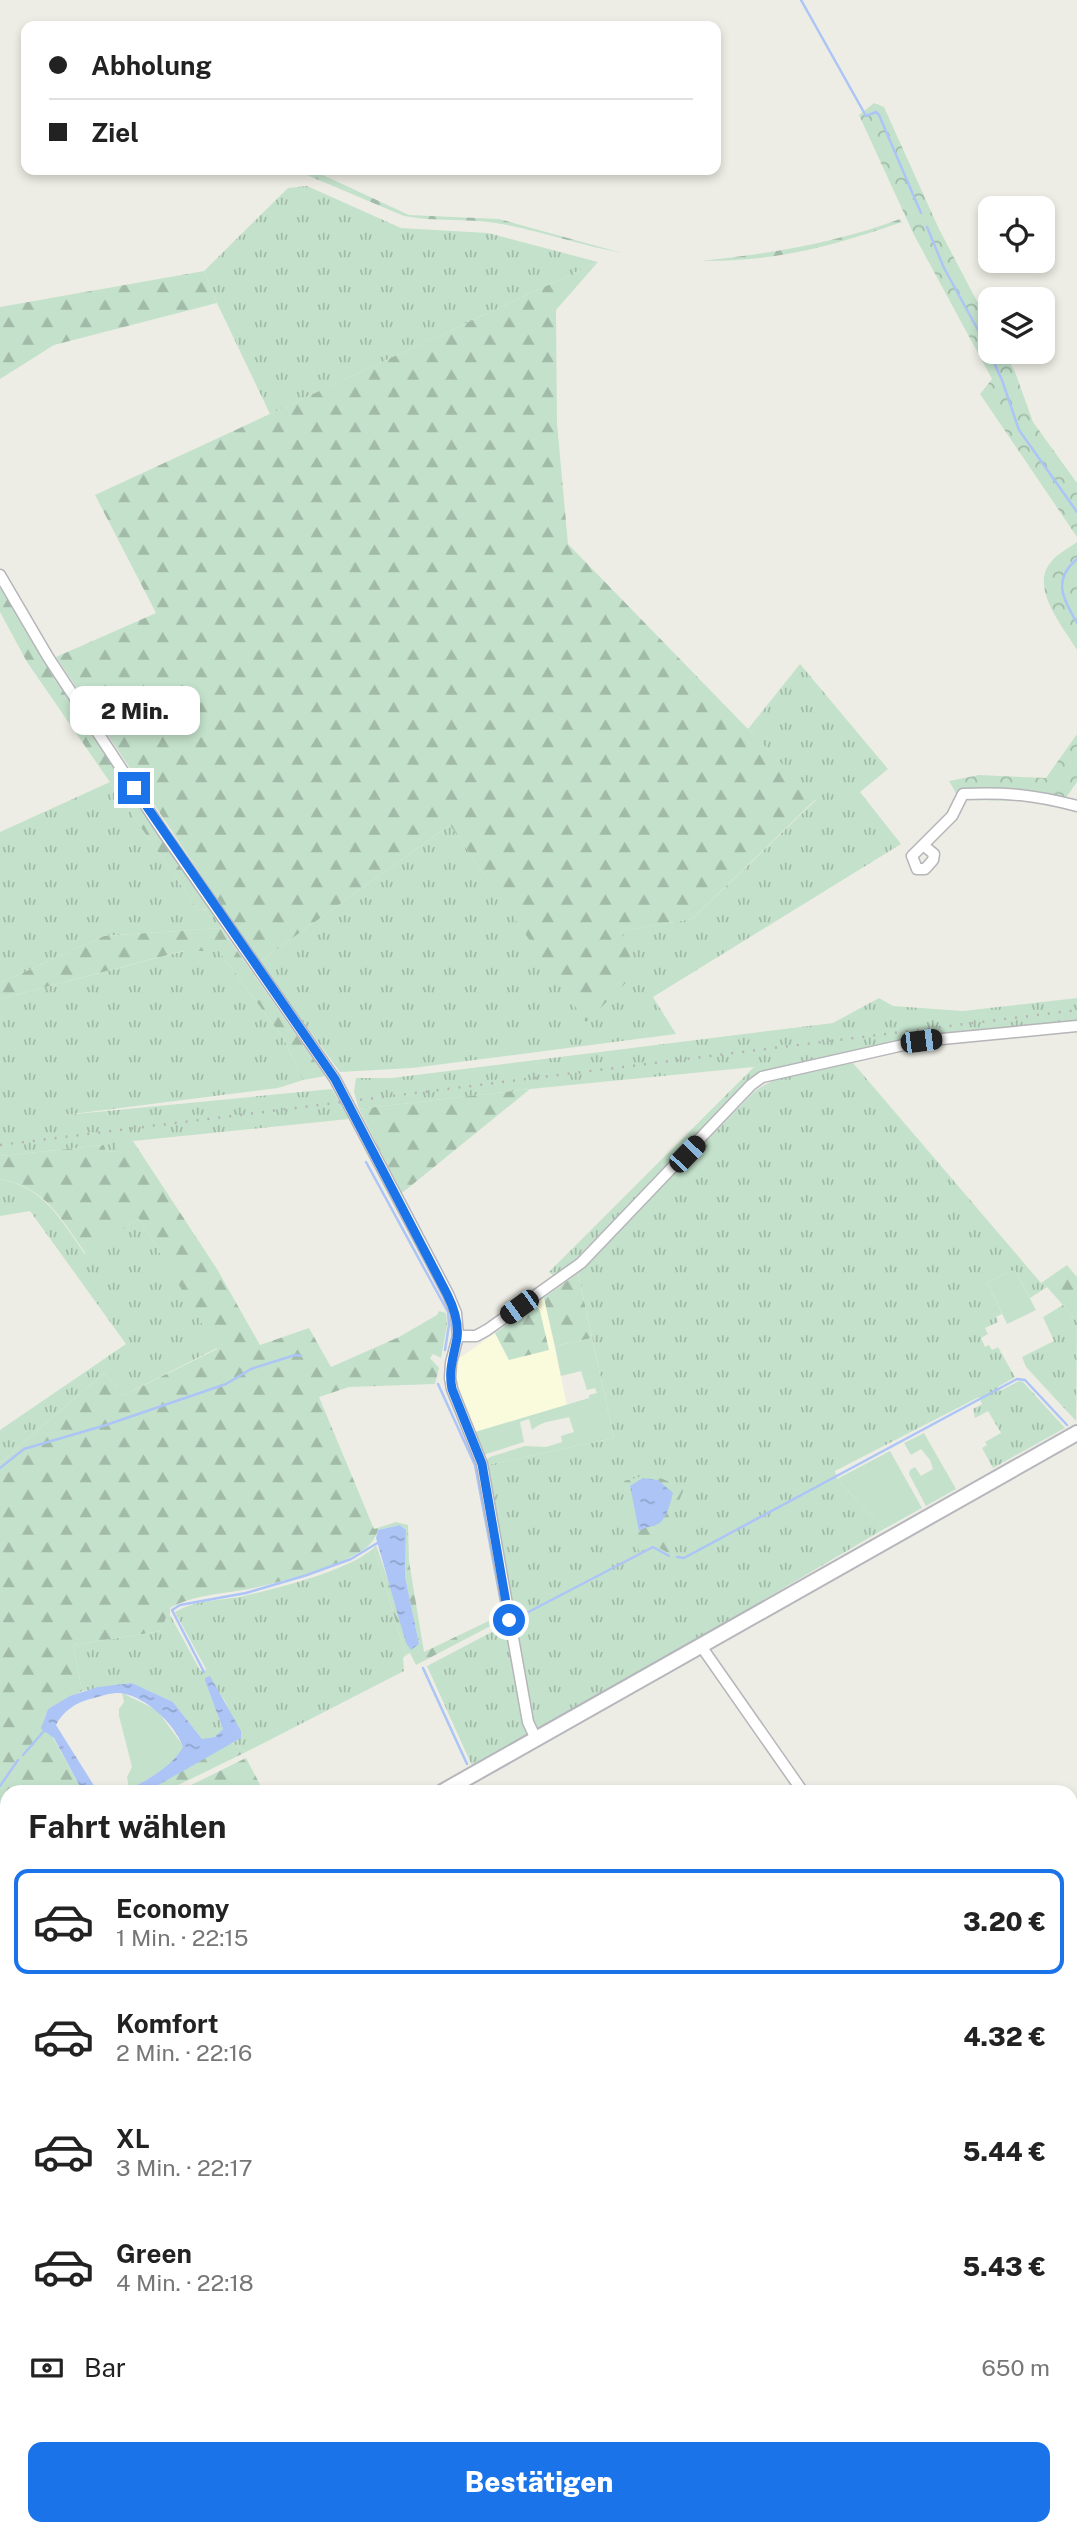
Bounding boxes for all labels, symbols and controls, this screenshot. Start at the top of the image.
text: Abholung [91,50,212,81]
text: Ziel [91,117,139,148]
map controls [978,196,1055,364]
button: locate [978,196,1055,273]
button: layers [978,287,1055,364]
callout: 2 Min. [69,686,199,736]
text: 2 Min. [101,697,169,724]
route end [118,772,150,804]
car [899,1028,944,1054]
car [665,1132,710,1176]
car [496,1286,543,1328]
route start [493,1604,525,1636]
text: Fahrt wählen [28,1808,227,1845]
icon: car [32,1890,95,1953]
text: Economy [116,1893,229,1924]
text: 3.20 € [963,1906,1046,1937]
text: 1 Min. · 22:15 [116,1924,248,1951]
icon: car [32,2005,95,2068]
text: Komfort [116,2008,218,2039]
text: 4.32 € [963,2021,1046,2052]
text: 2 Min. · 22:16 [116,2039,252,2066]
icon: car [32,2120,95,2183]
text: XL [116,2123,150,2154]
text: 5.44 € [963,2136,1046,2167]
text: 3 Min. · 22:17 [116,2154,253,2181]
icon: car [32,2235,95,2298]
text: Green [116,2238,192,2269]
text: 5.43 € [962,2251,1046,2282]
text: 4 Min. · 22:18 [116,2269,254,2296]
icon: cash [28,2349,66,2387]
text: Bar [84,2352,126,2383]
text: 650 m [981,2354,1050,2381]
button: Bestätigen [28,2442,1050,2522]

